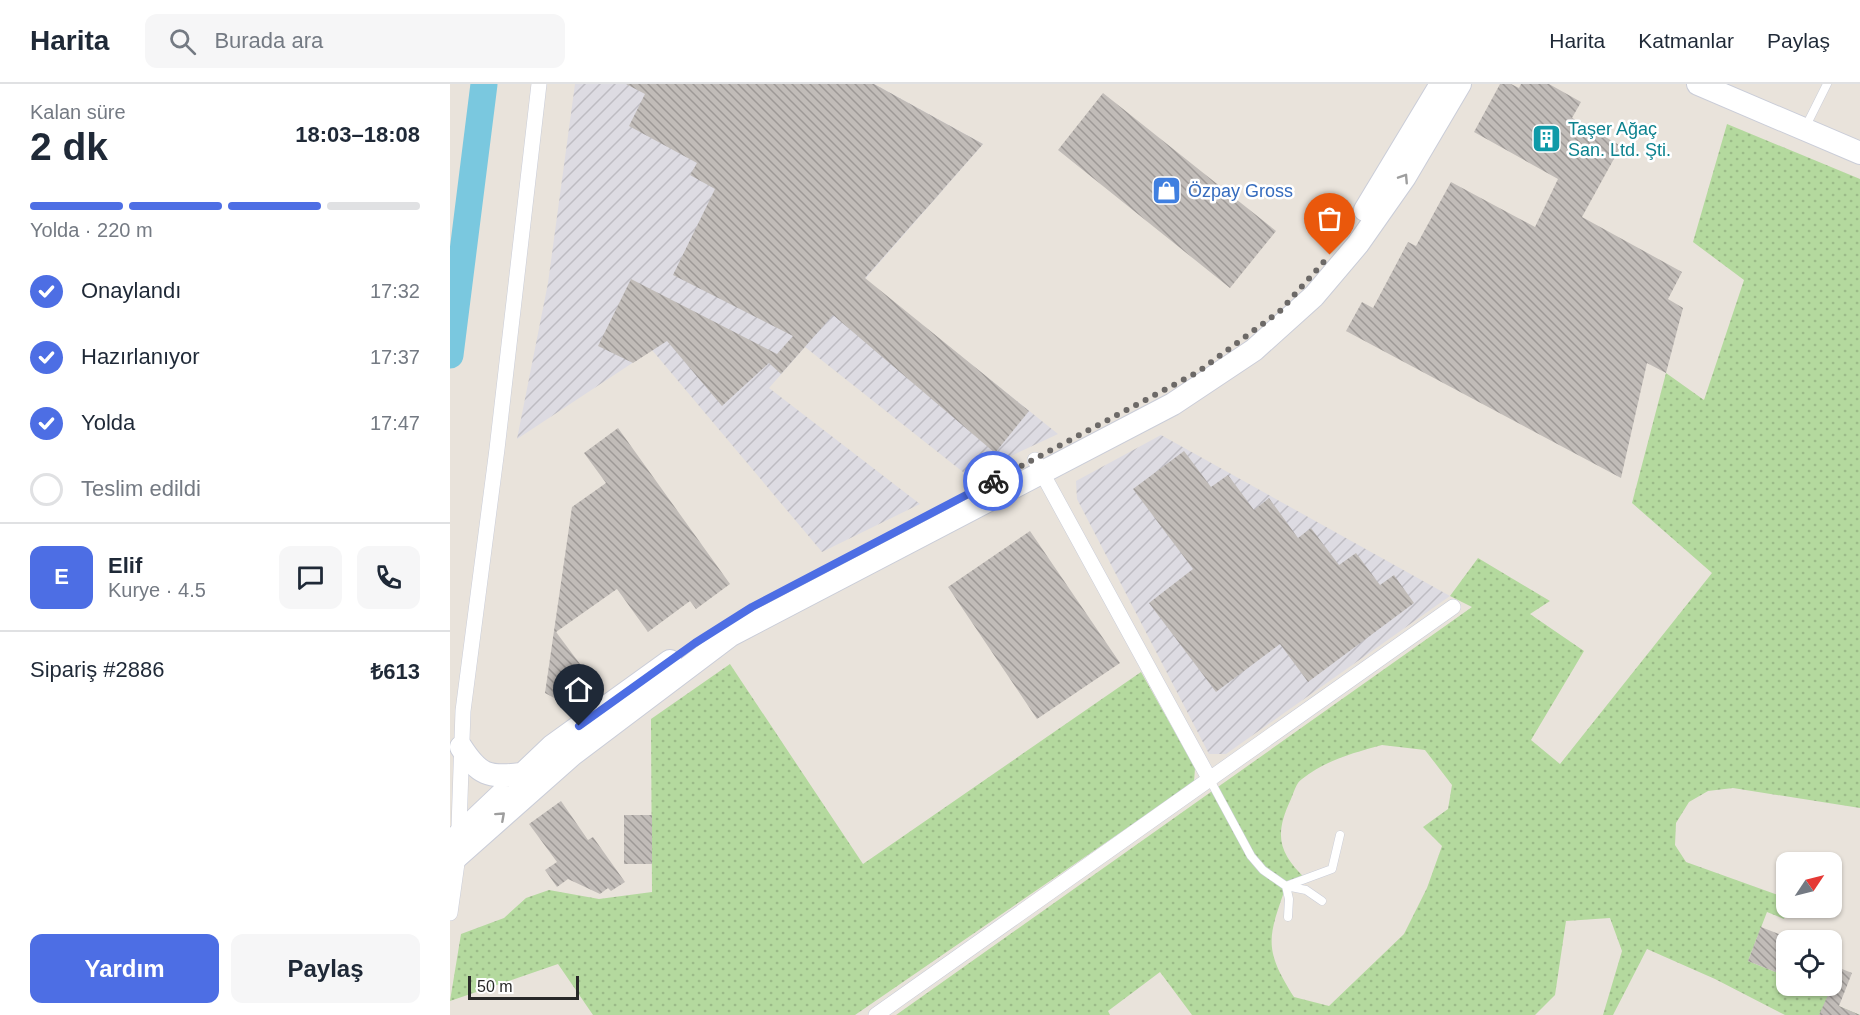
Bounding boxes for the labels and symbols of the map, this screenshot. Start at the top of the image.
place label: Taşer Ağaç San. Ltd. Şti. [1568,119,1671,160]
building icon: Taşer Ağaç San. Ltd. Şti. [1531,123,1563,155]
one-way arrow [1397,174,1409,184]
shop icon: Özpay Gross [1151,175,1183,207]
place label: Özpay Gross [1188,181,1293,201]
pin [1304,193,1355,255]
courier [963,451,1023,511]
pin [553,664,604,726]
one-way arrow [494,812,504,823]
north arrow [1776,852,1842,918]
scale bar [468,973,579,1000]

